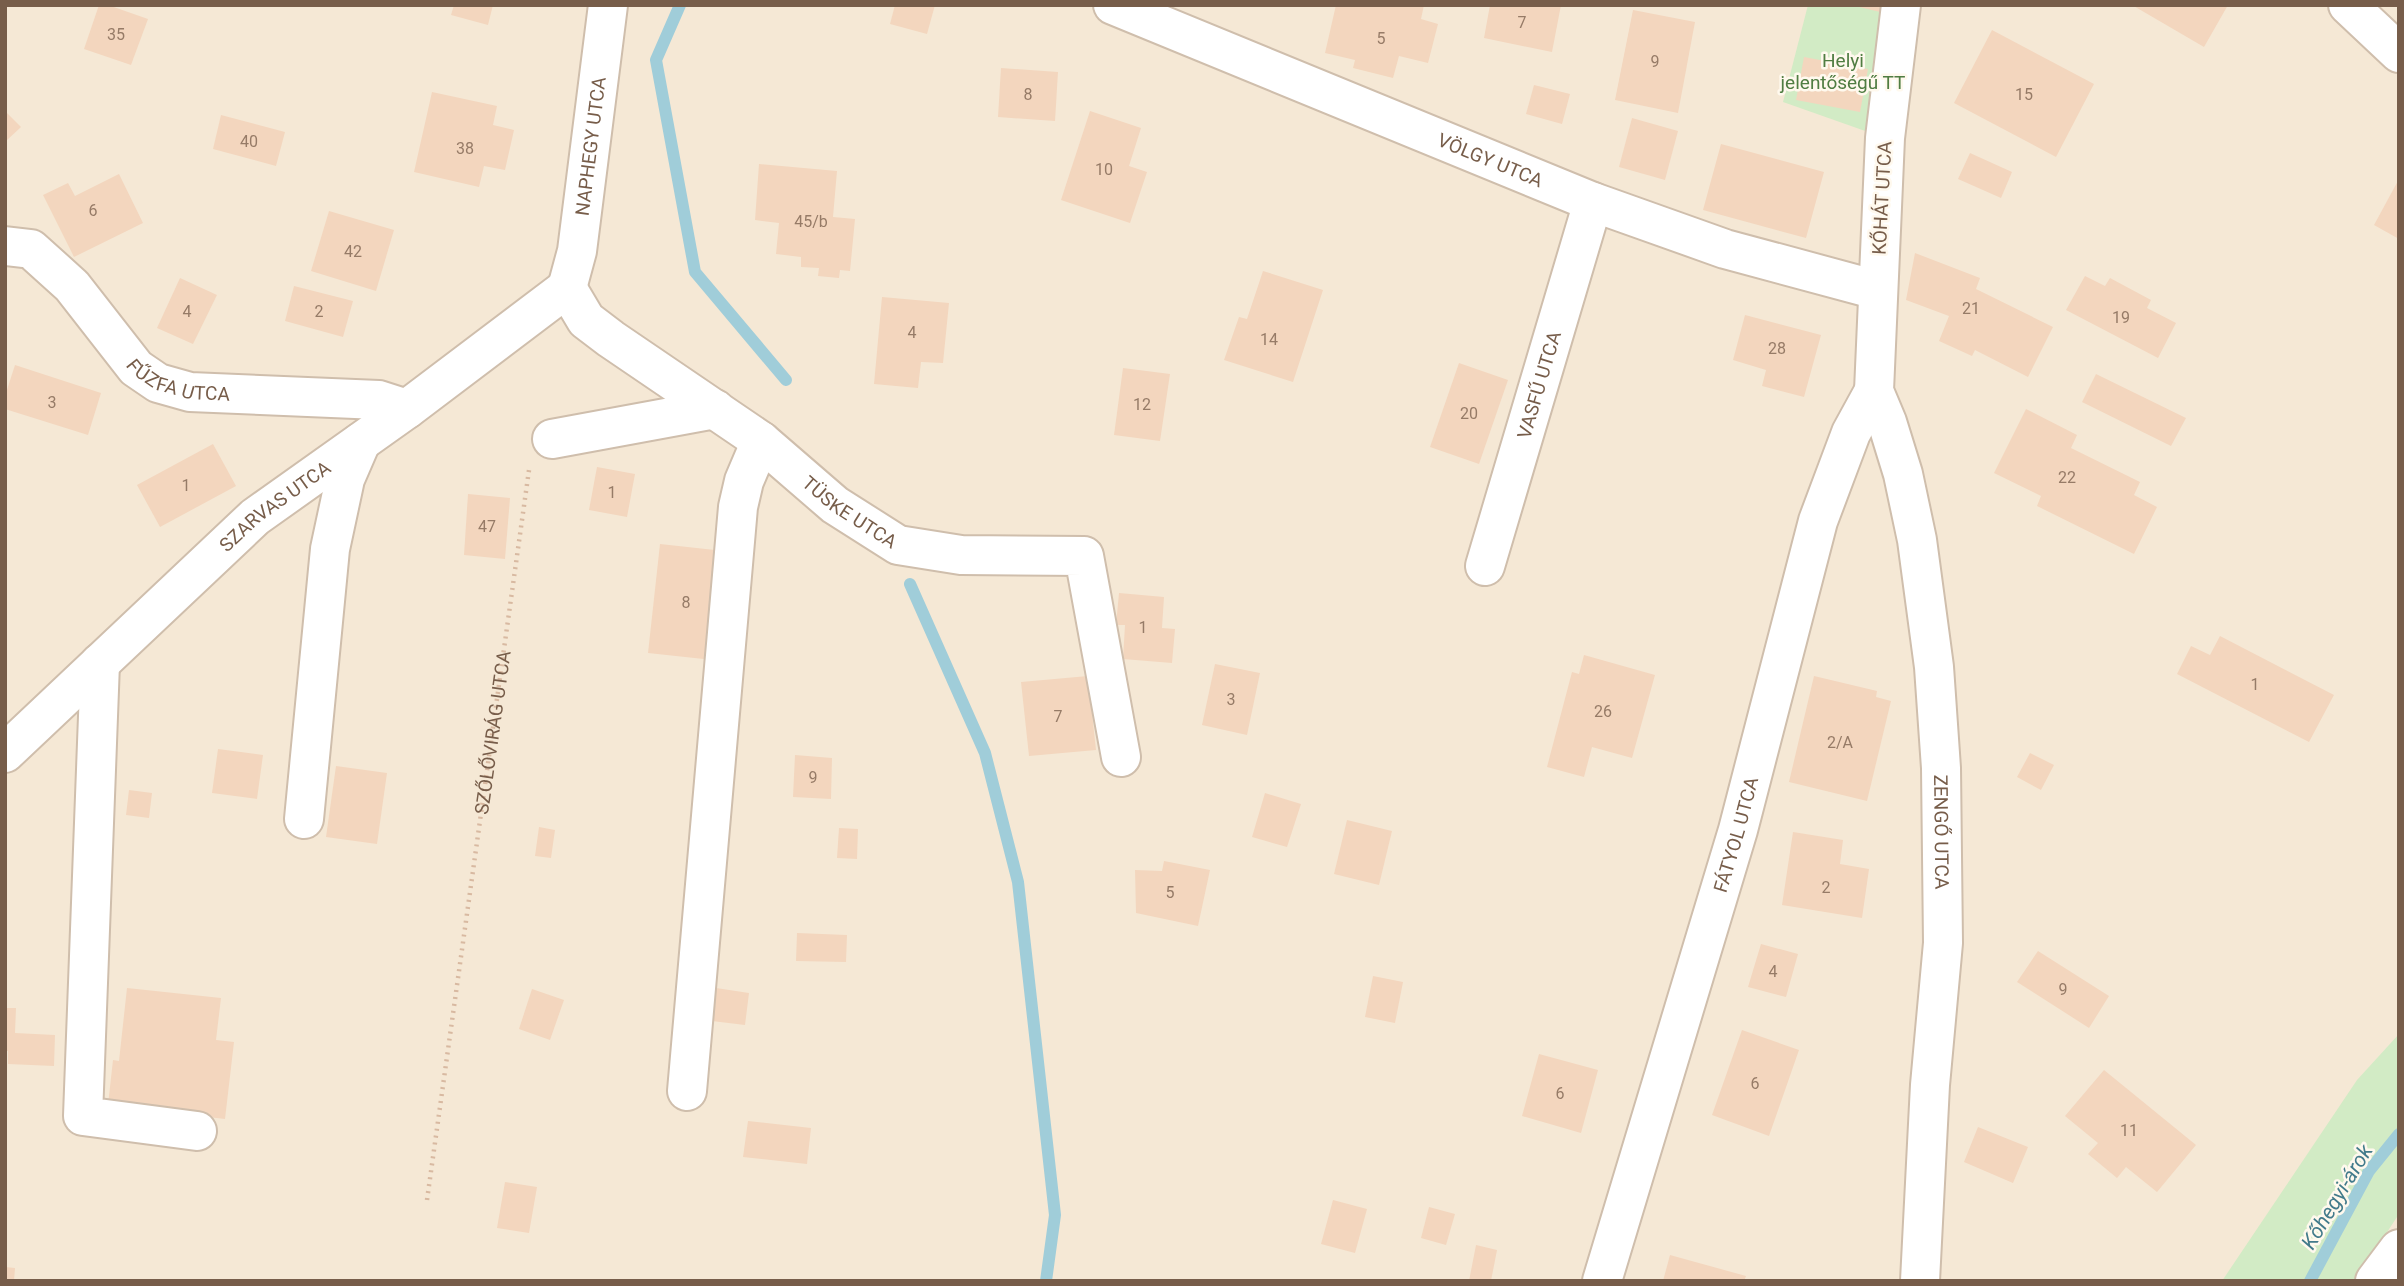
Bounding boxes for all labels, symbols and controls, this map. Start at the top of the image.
house number: 7 [1518,13,1527,32]
house number: 35 [107,25,125,44]
house number: 5 [1377,29,1386,48]
park label: Helyi jelentőségű TT [1780,49,1905,94]
house number: 9 [1651,52,1660,71]
street label: NAPHEGY UTCA [570,75,610,217]
house number: 8 [1024,85,1033,104]
house number: 15 [2015,85,2033,104]
street label: VÖLGY UTCA [1434,128,1547,192]
house number: 40 [240,132,258,151]
house number: 38 [456,139,474,158]
street label: KŐHÁT UTCA [1868,140,1896,255]
house number: 10 [1095,160,1113,179]
house number: 6 [89,201,98,220]
house number: 45/b [794,212,828,231]
house number: 42 [344,242,362,261]
house number: 21 [1962,299,1980,318]
house number: 4 [183,302,192,321]
house number: 2 [315,302,324,321]
house number: 19 [2112,308,2130,327]
house number: 4 [908,323,917,342]
street label: VASFŰ UTCA [1512,328,1566,441]
house number: 14 [1260,330,1278,349]
house number: 28 [1768,339,1786,358]
street label: FŰZFA UTCA [122,354,231,405]
house number: 3 [48,393,57,412]
house number: 12 [1133,395,1151,414]
house number: 20 [1460,404,1478,423]
street label: SZARVAS UTCA [214,455,335,556]
house number: 22 [2058,468,2076,487]
street label: TÜSKE UTCA [798,471,902,553]
house number: 1 [182,476,191,495]
house number: 1 [608,483,617,502]
house number: 47 [478,517,496,536]
house number: 8 [682,593,691,612]
house number: 1 [1139,618,1148,637]
street label: SZŐLŐVIRÁG UTCA [469,649,515,816]
house number: 1 [2251,675,2260,694]
house number: 3 [1227,690,1236,709]
house number: 26 [1594,702,1612,721]
house number: 7 [1054,707,1063,726]
house number: 2/A [1827,733,1854,752]
house number: 9 [809,768,818,787]
street label: FÁTYOL UTCA [1708,774,1763,895]
street label: ZENGŐ UTCA [1930,774,1954,890]
house number: 2 [1822,878,1831,897]
house number: 5 [1166,883,1175,902]
house number: 4 [1769,962,1778,981]
house number: 9 [2059,980,2068,999]
house number: 6 [1751,1074,1760,1093]
house number: 6 [1556,1084,1565,1103]
house number: 11 [2120,1121,2138,1140]
water label: Kőhegyi-árok [2296,1140,2378,1254]

